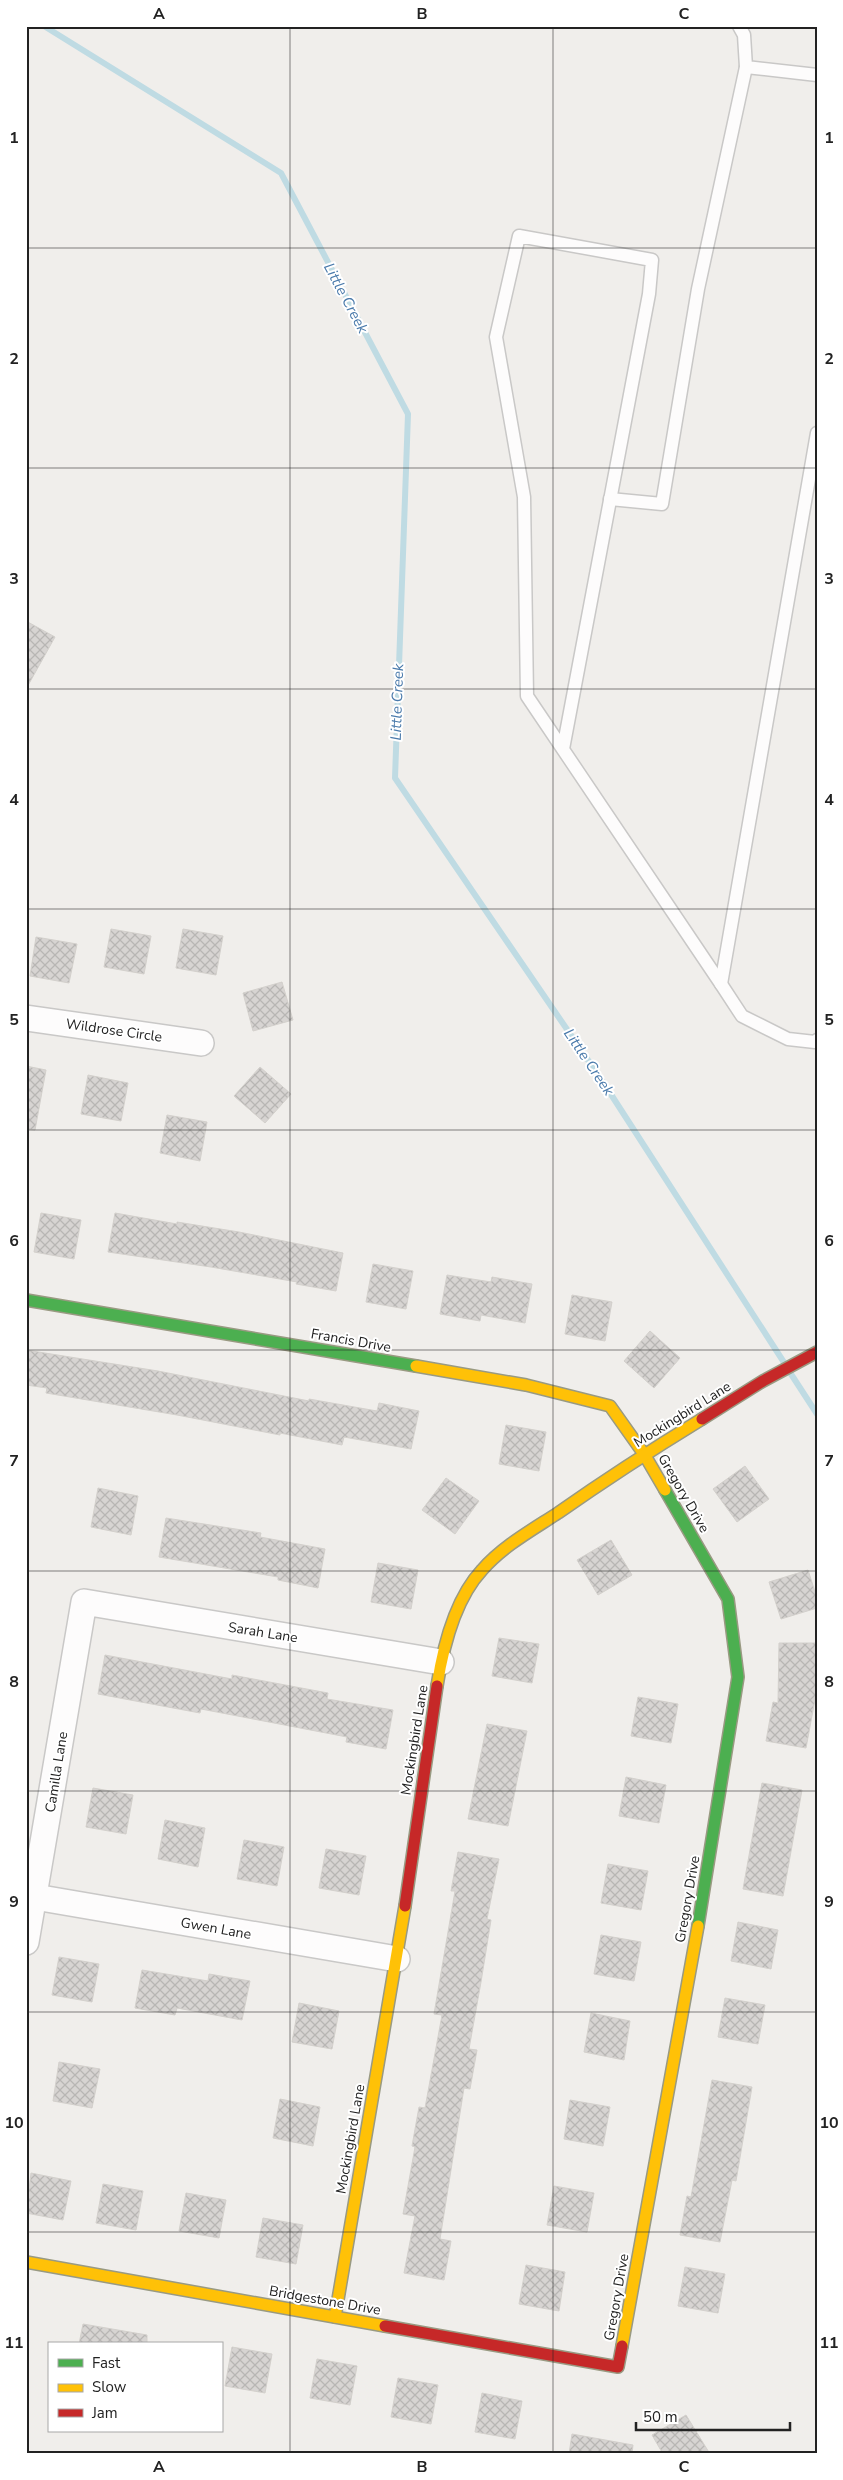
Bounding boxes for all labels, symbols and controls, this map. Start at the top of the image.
text: A [153,3,165,25]
text: B [416,3,428,25]
text: C [679,3,690,25]
text: 1 [9,127,19,149]
text: 1 [824,127,834,149]
water label: Little Creek [319,259,373,337]
text: 2 [9,348,19,370]
text: 2 [824,348,834,370]
text: 3 [9,568,19,590]
text: 3 [824,568,834,590]
water label: Little Creek [386,663,408,741]
text: 4 [9,789,19,811]
text: 4 [824,789,834,811]
text: 5 [9,1009,19,1031]
text: 5 [824,1009,834,1031]
street label: Wildrose Circle [65,1014,163,1047]
water label: Little Creek [559,1025,619,1100]
text: 6 [9,1230,19,1252]
text: 6 [824,1230,834,1252]
street label: Francis Drive [309,1324,393,1357]
street label: Mockingbird Lane [630,1377,734,1452]
text: 7 [9,1450,19,1472]
street label: Gregory Drive [653,1450,714,1536]
text: 7 [824,1450,834,1472]
street label: Sarah Lane [227,1618,299,1647]
text: 8 [9,1671,19,1693]
text: 8 [824,1671,834,1693]
street label: Mockingbird Lane [396,1684,433,1796]
street label: Camilla Lane [41,1730,72,1814]
street label: Gregory Drive [671,1854,704,1944]
text: 9 [9,1891,19,1913]
text: 9 [824,1891,834,1913]
street label: Gwen Lane [179,1913,253,1944]
street label: Mockingbird Lane [331,2083,369,2195]
text: 10 [4,2112,24,2134]
text: 10 [819,2112,839,2134]
street label: Gregory Drive [600,2252,633,2342]
street label: Bridgestone Drive [268,2281,382,2320]
text: 11 [4,2332,24,2354]
text: 11 [819,2332,839,2354]
legend [48,2342,222,2432]
text: Fast [92,2353,121,2373]
text: Slow [92,2377,127,2397]
scale bar [636,2400,789,2432]
text: Jam [91,2403,118,2423]
text: 50 m [643,2407,678,2427]
text: A [153,2456,165,2478]
text: B [416,2456,428,2478]
text: C [679,2456,690,2478]

